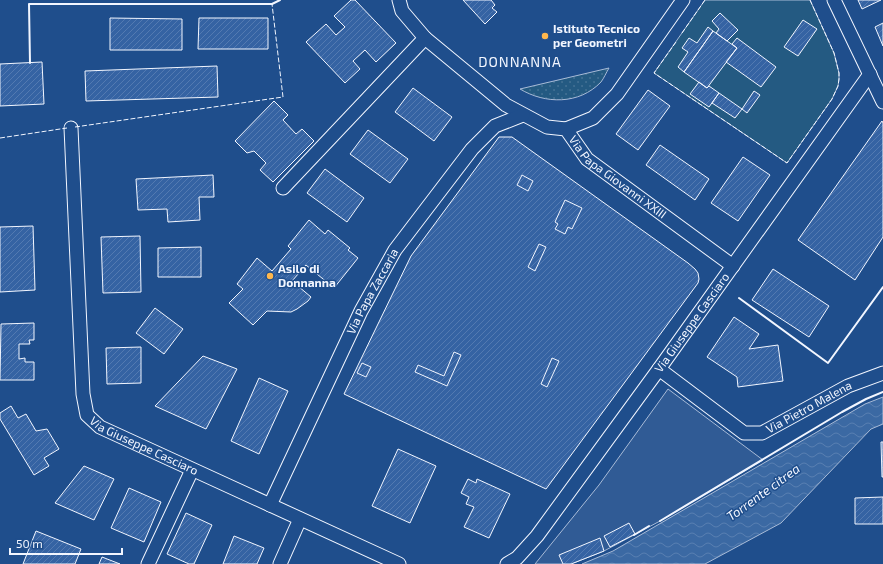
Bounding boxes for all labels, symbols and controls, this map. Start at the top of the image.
place label: Istituto Tecnico per Geometri [553,21,640,49]
marker: Istituto Tecnico per Geometri [540,31,550,41]
district label: DONNANNA [478,53,562,70]
street label: Via Papa Giovanni XXIII [567,132,670,221]
street label: Via Papa Zaccaria [343,246,401,336]
place label: Asilo di Donnanna [278,261,336,289]
street label: Via Giuseppe Casciaro [651,270,732,375]
marker: Asilo di Donnanna [265,271,275,281]
street label: Via Pietro Malena [763,377,853,435]
street label: Via Giuseppe Casciaro [87,413,201,477]
water label: Torrente citrea [723,460,803,524]
scale bar [10,530,122,556]
text: 50 m [16,536,43,550]

